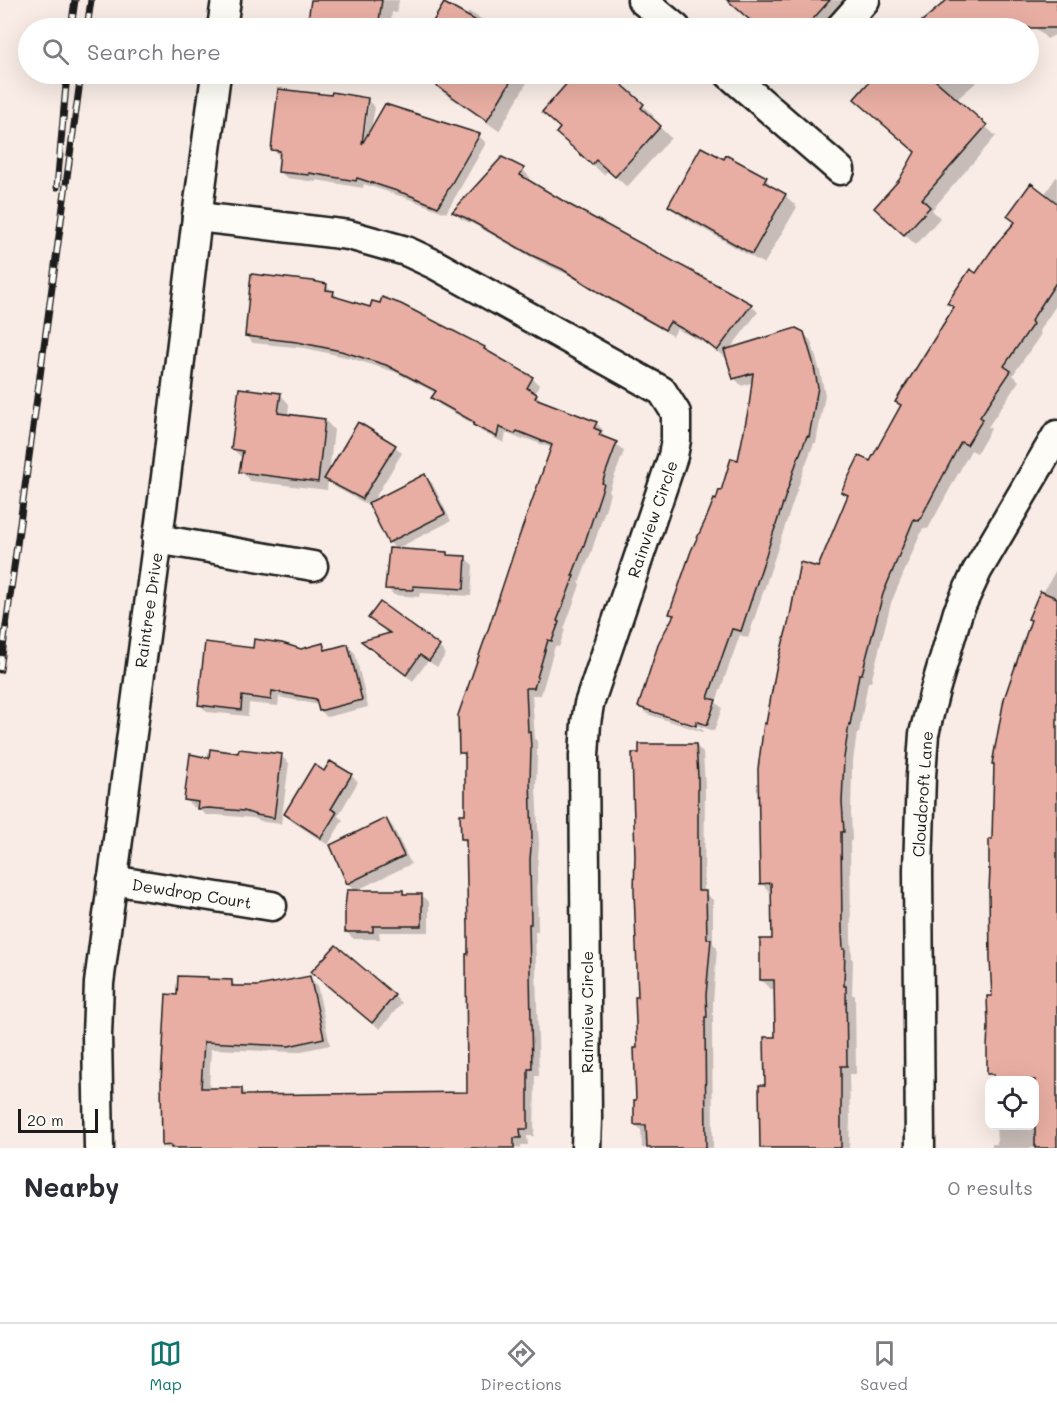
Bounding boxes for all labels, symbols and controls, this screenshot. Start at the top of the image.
search box [18,18,1039,84]
icon: search [39,35,72,68]
text: Search here [87,37,221,66]
street label: Rainview Circle [622,458,682,580]
street label: Raintree Drive [130,551,166,669]
street label: Cloudcroft Lane [907,730,937,858]
street label: Dewdrop Court [131,873,253,913]
street label: Rainview Circle [576,951,597,1073]
map controls [985,1076,1039,1130]
button: locate [985,1076,1039,1130]
scale bar [18,1106,98,1134]
text: 20 m [27,1109,64,1130]
text: Nearby [24,1170,119,1204]
text: 0 results [948,1174,1033,1200]
tab: Map [149,1337,182,1394]
tab: Directions [481,1337,562,1394]
tab: Saved [860,1337,908,1394]

